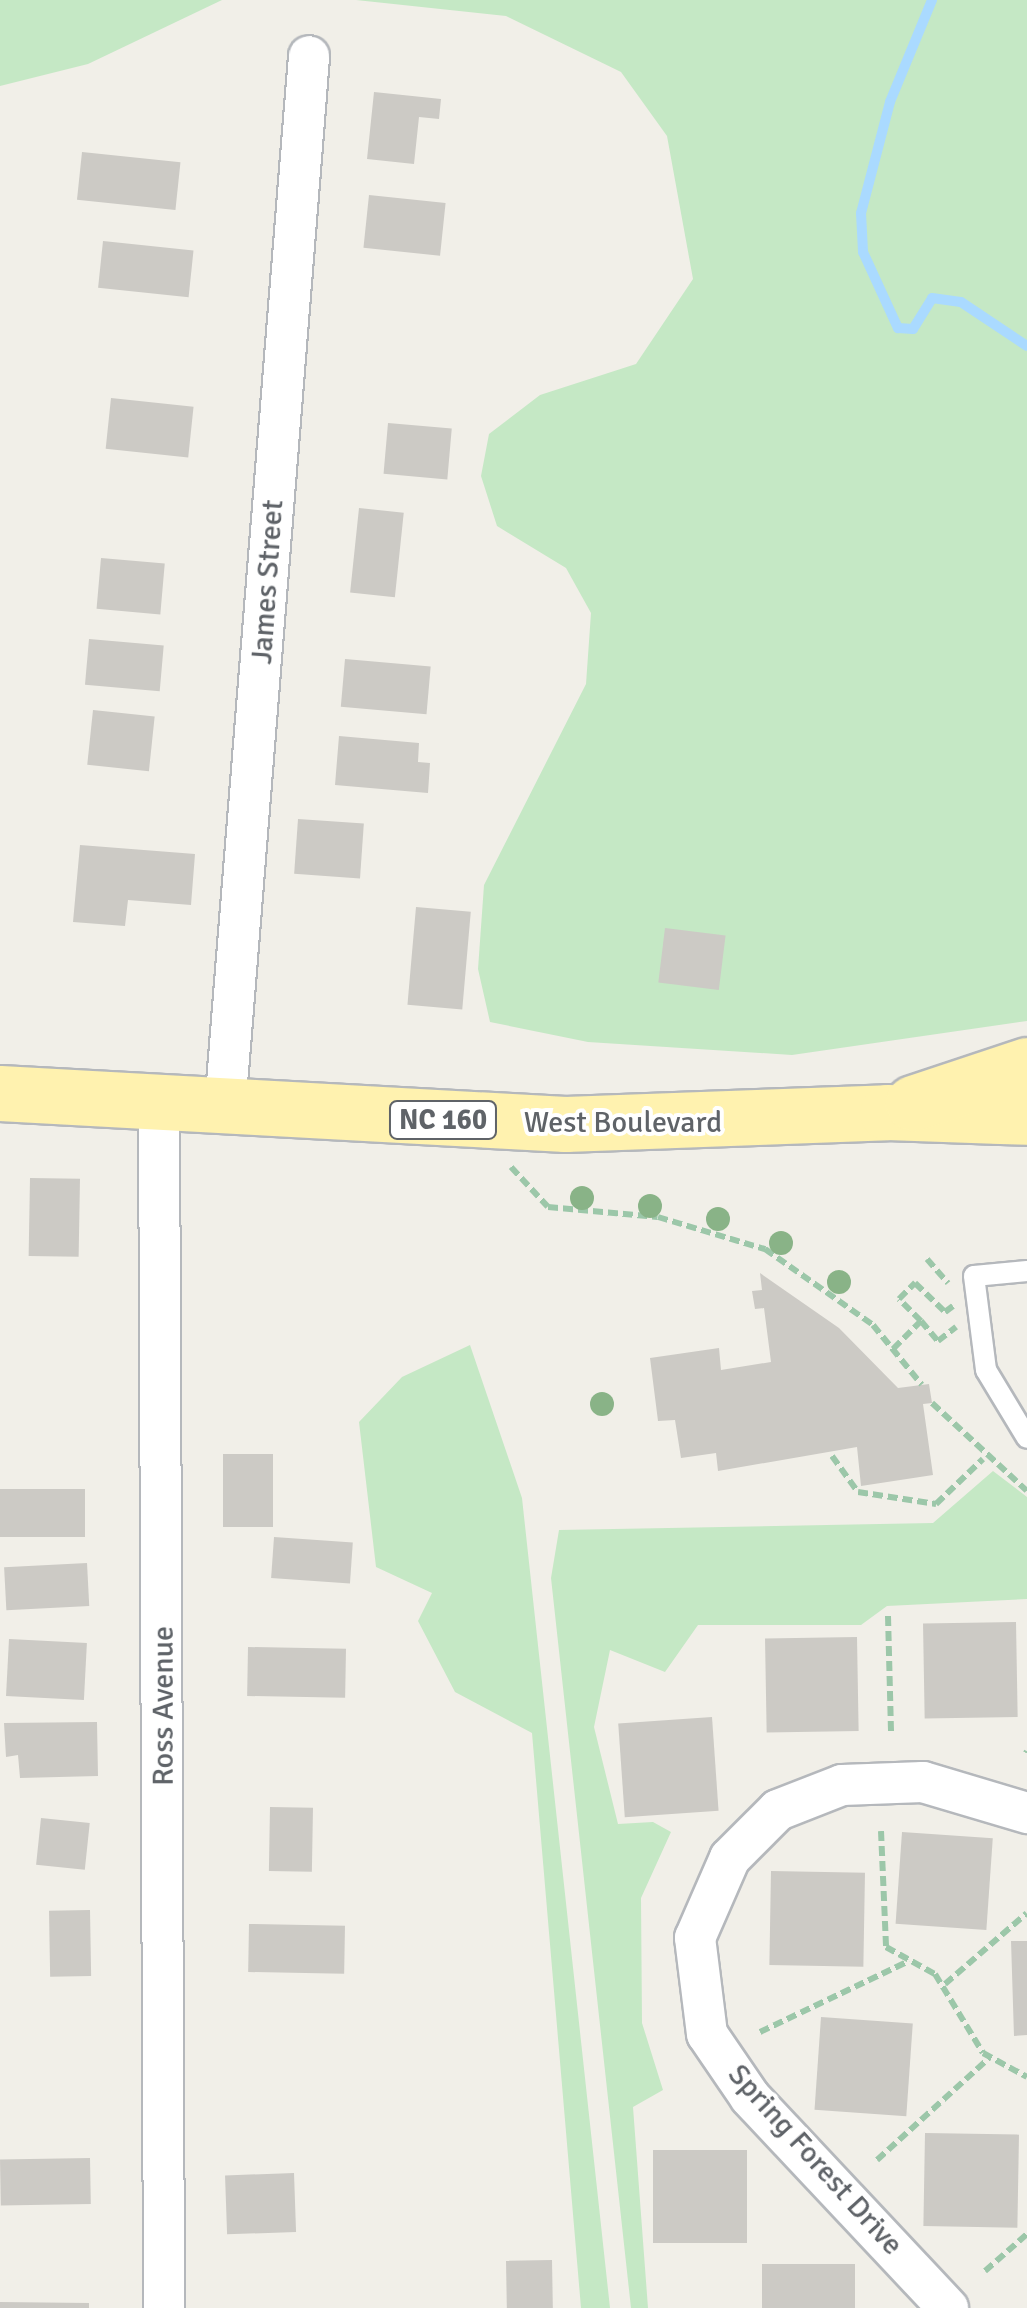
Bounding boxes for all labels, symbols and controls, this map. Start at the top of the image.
street label: James Street [244,499,292,665]
road number: NC 160 [388,1097,498,1143]
street label: West Boulevard [524,1105,722,1141]
street label: Ross Avenue [146,1626,182,1786]
street label: Spring Forest Drive [720,2057,910,2263]

